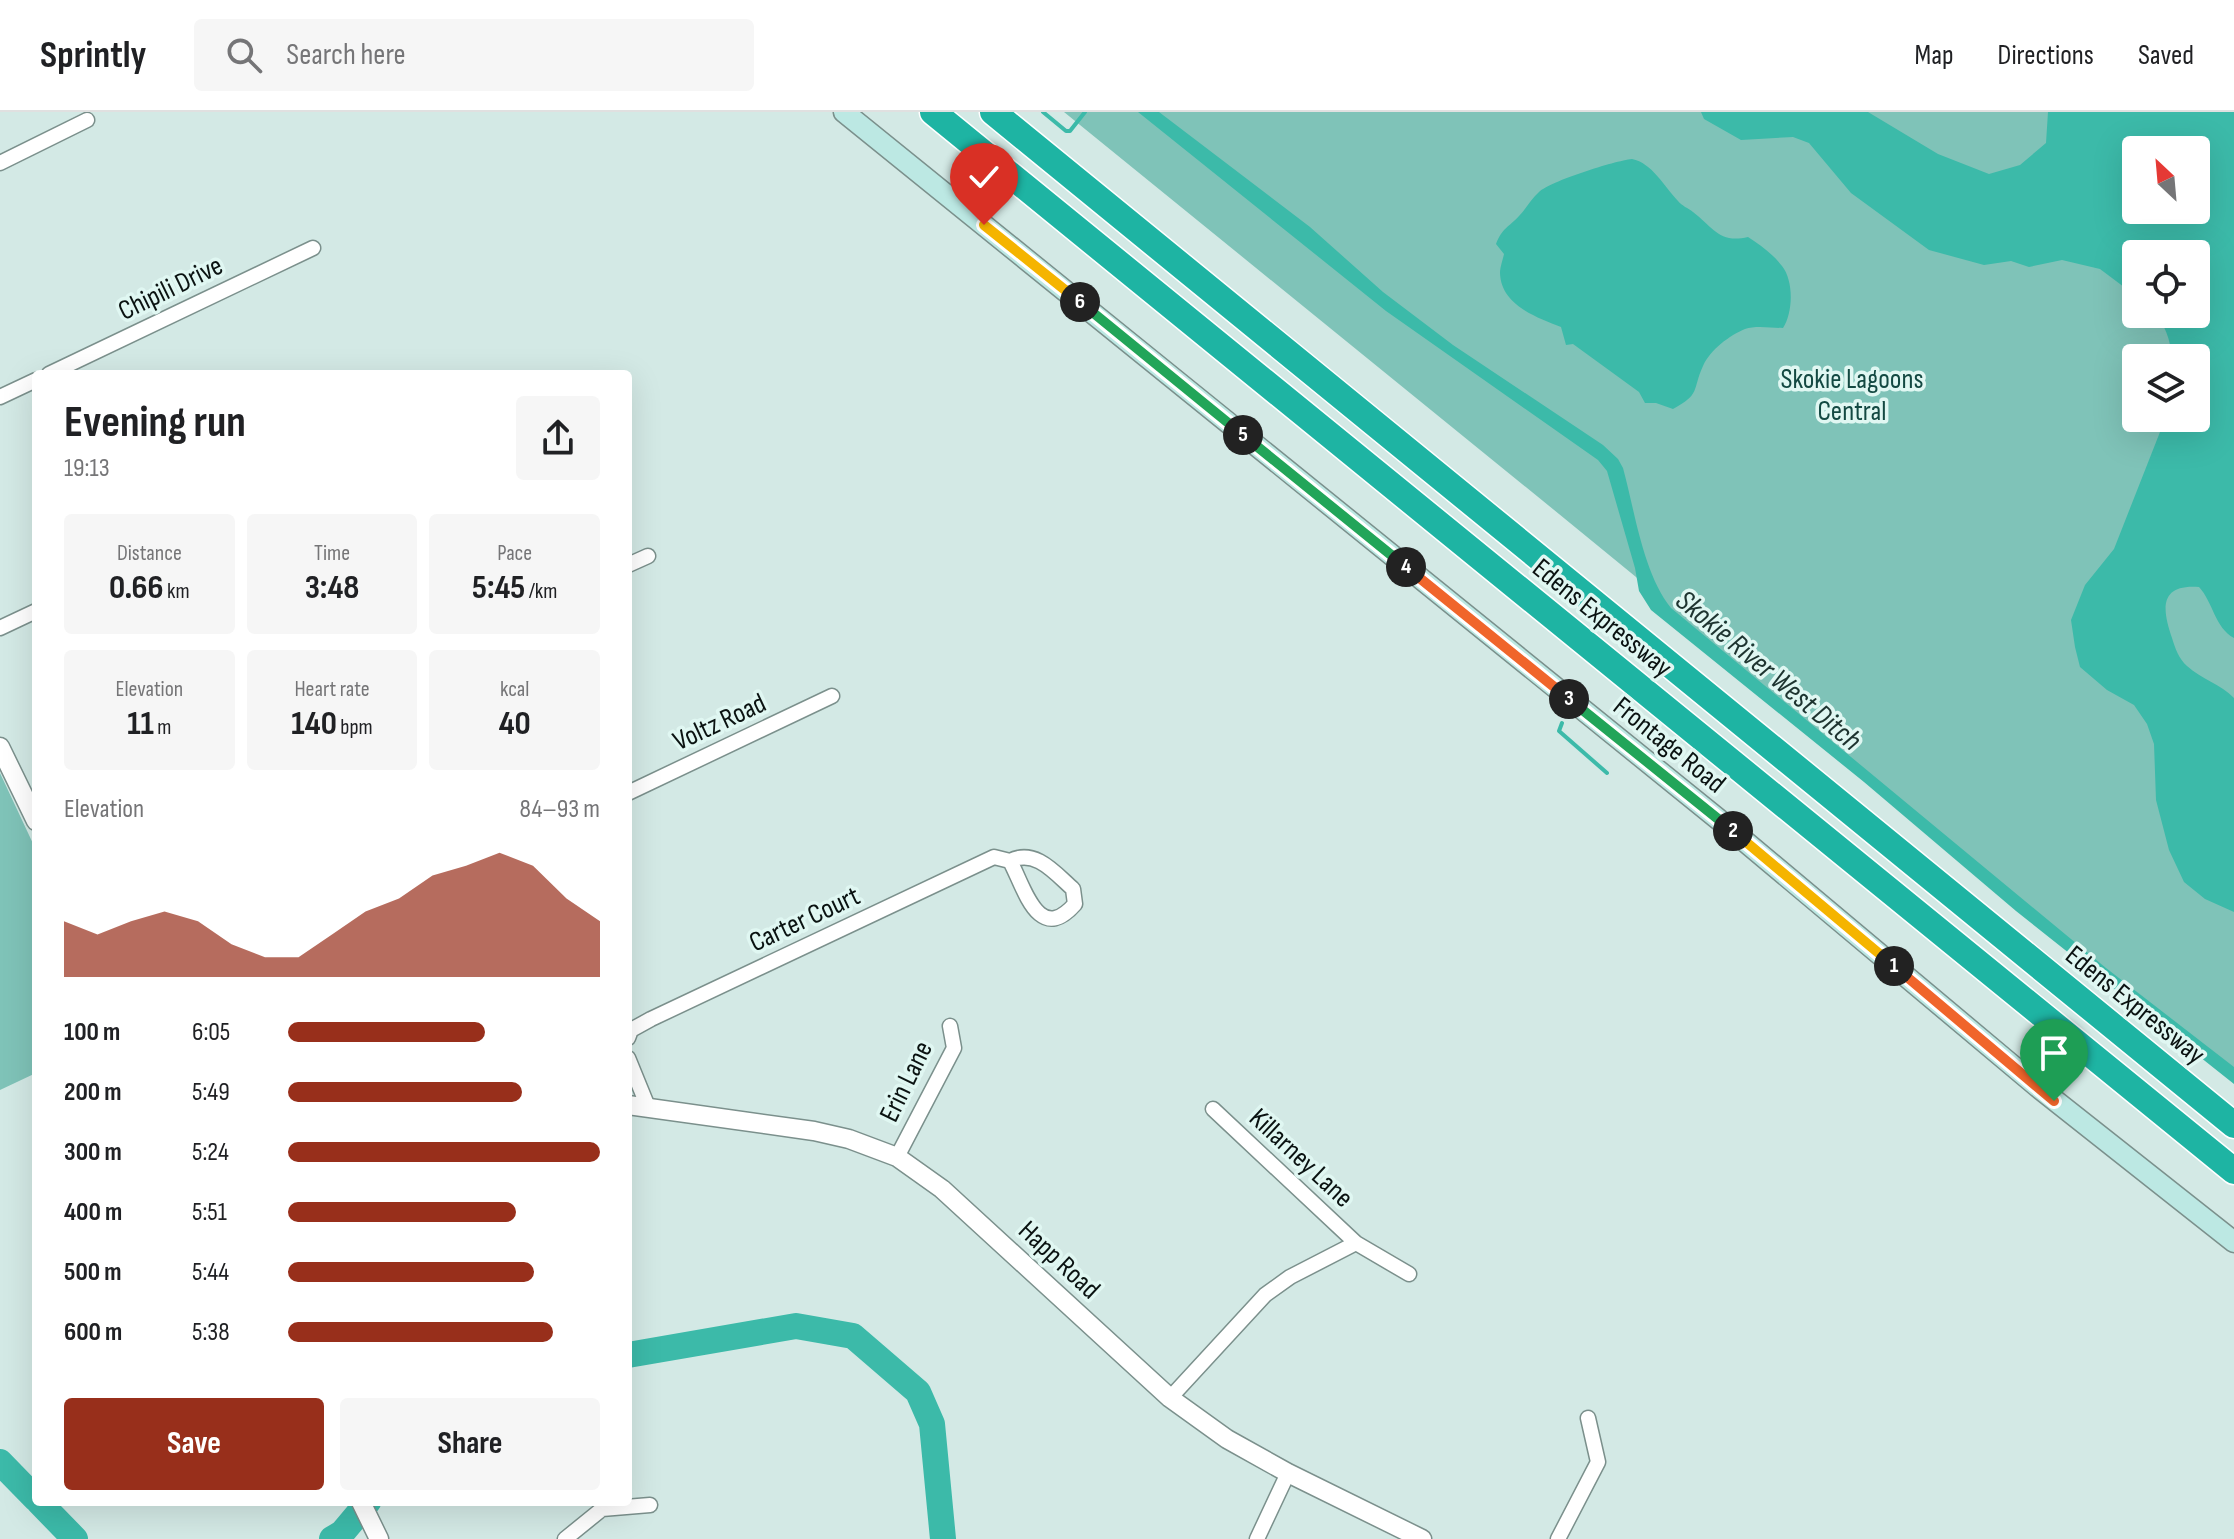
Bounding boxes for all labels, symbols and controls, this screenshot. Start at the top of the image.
search box [194,19,754,91]
text: Sprintly [40,33,146,78]
icon: search [222,33,266,77]
text: Search here [286,37,406,73]
text: Map [1915,39,1954,72]
text: Directions [1998,39,2094,72]
text: Saved [2138,39,2194,72]
north arrow [2122,136,2210,224]
map controls [2122,136,2210,432]
pin [950,143,1018,225]
icon: check [962,155,1006,199]
button: locate [2122,240,2210,328]
street label: Chipili Drive [113,249,228,328]
pin: 6 [1060,282,1100,322]
text: 6 [1075,288,1085,315]
button: layers [2122,344,2210,432]
park label: Skokie Lagoons Central [1781,363,1923,428]
text: Evening run [64,396,246,449]
button: share [516,396,600,480]
pin: 5 [1223,415,1263,455]
text: 5 [1238,421,1248,448]
text: 19:13 [64,453,110,484]
text: Distance [117,540,182,567]
text: Time [314,540,350,567]
text: Pace [497,540,532,567]
pin: 4 [1386,547,1426,587]
street label: Edens Expressway [1526,552,1679,685]
text: 4 [1401,553,1411,580]
text: 0.66 [109,567,164,608]
text: 3:48 [305,567,359,608]
text: 5:45 [472,567,525,608]
text: km [164,578,190,605]
text: /km [525,578,557,605]
water label: Skokie River West Ditch [1668,583,1868,759]
text: Elevation [115,676,183,703]
text: Heart rate [294,676,370,703]
text: kcal [500,676,529,703]
pin: 3 [1549,679,1589,719]
text: 3 [1564,685,1574,712]
street label: Voltz Road [668,687,771,758]
street label: Frontage Road [1606,690,1732,800]
text: 11 [127,703,154,744]
text: 140 [291,703,337,744]
text: 40 [499,703,531,744]
text: m [154,714,171,741]
text: bpm [337,714,373,741]
text: Elevation [64,794,144,825]
text: 84–93 m [520,794,600,825]
pin: 2 [1713,811,1753,851]
text: 2 [1728,817,1738,844]
street label: Carter Court [744,879,865,959]
street label: Edens Expressway [2059,939,2212,1072]
pin: 1 [1874,946,1914,986]
text: 1 [1890,952,1898,979]
text: 100 m [64,1017,120,1048]
text: 6:05 [192,1017,230,1048]
pin [2020,1019,2088,1101]
icon: arrive [2032,1031,2076,1075]
street label: Erin Lane [873,1036,940,1127]
text: 200 m [64,1077,121,1108]
text: 5:49 [192,1077,230,1108]
street label: Killarney Lane [1242,1102,1360,1214]
text: 300 m [64,1137,122,1168]
text: 5:24 [192,1137,229,1168]
text: 400 m [64,1197,122,1228]
text: 5:51 [192,1197,227,1228]
street label: Happ Road [1011,1214,1107,1306]
text: 500 m [64,1257,121,1288]
text: 5:44 [192,1257,229,1288]
text: 600 m [64,1317,122,1348]
text: 5:38 [192,1317,230,1348]
button: Save [64,1398,324,1490]
button: Share [340,1398,600,1490]

